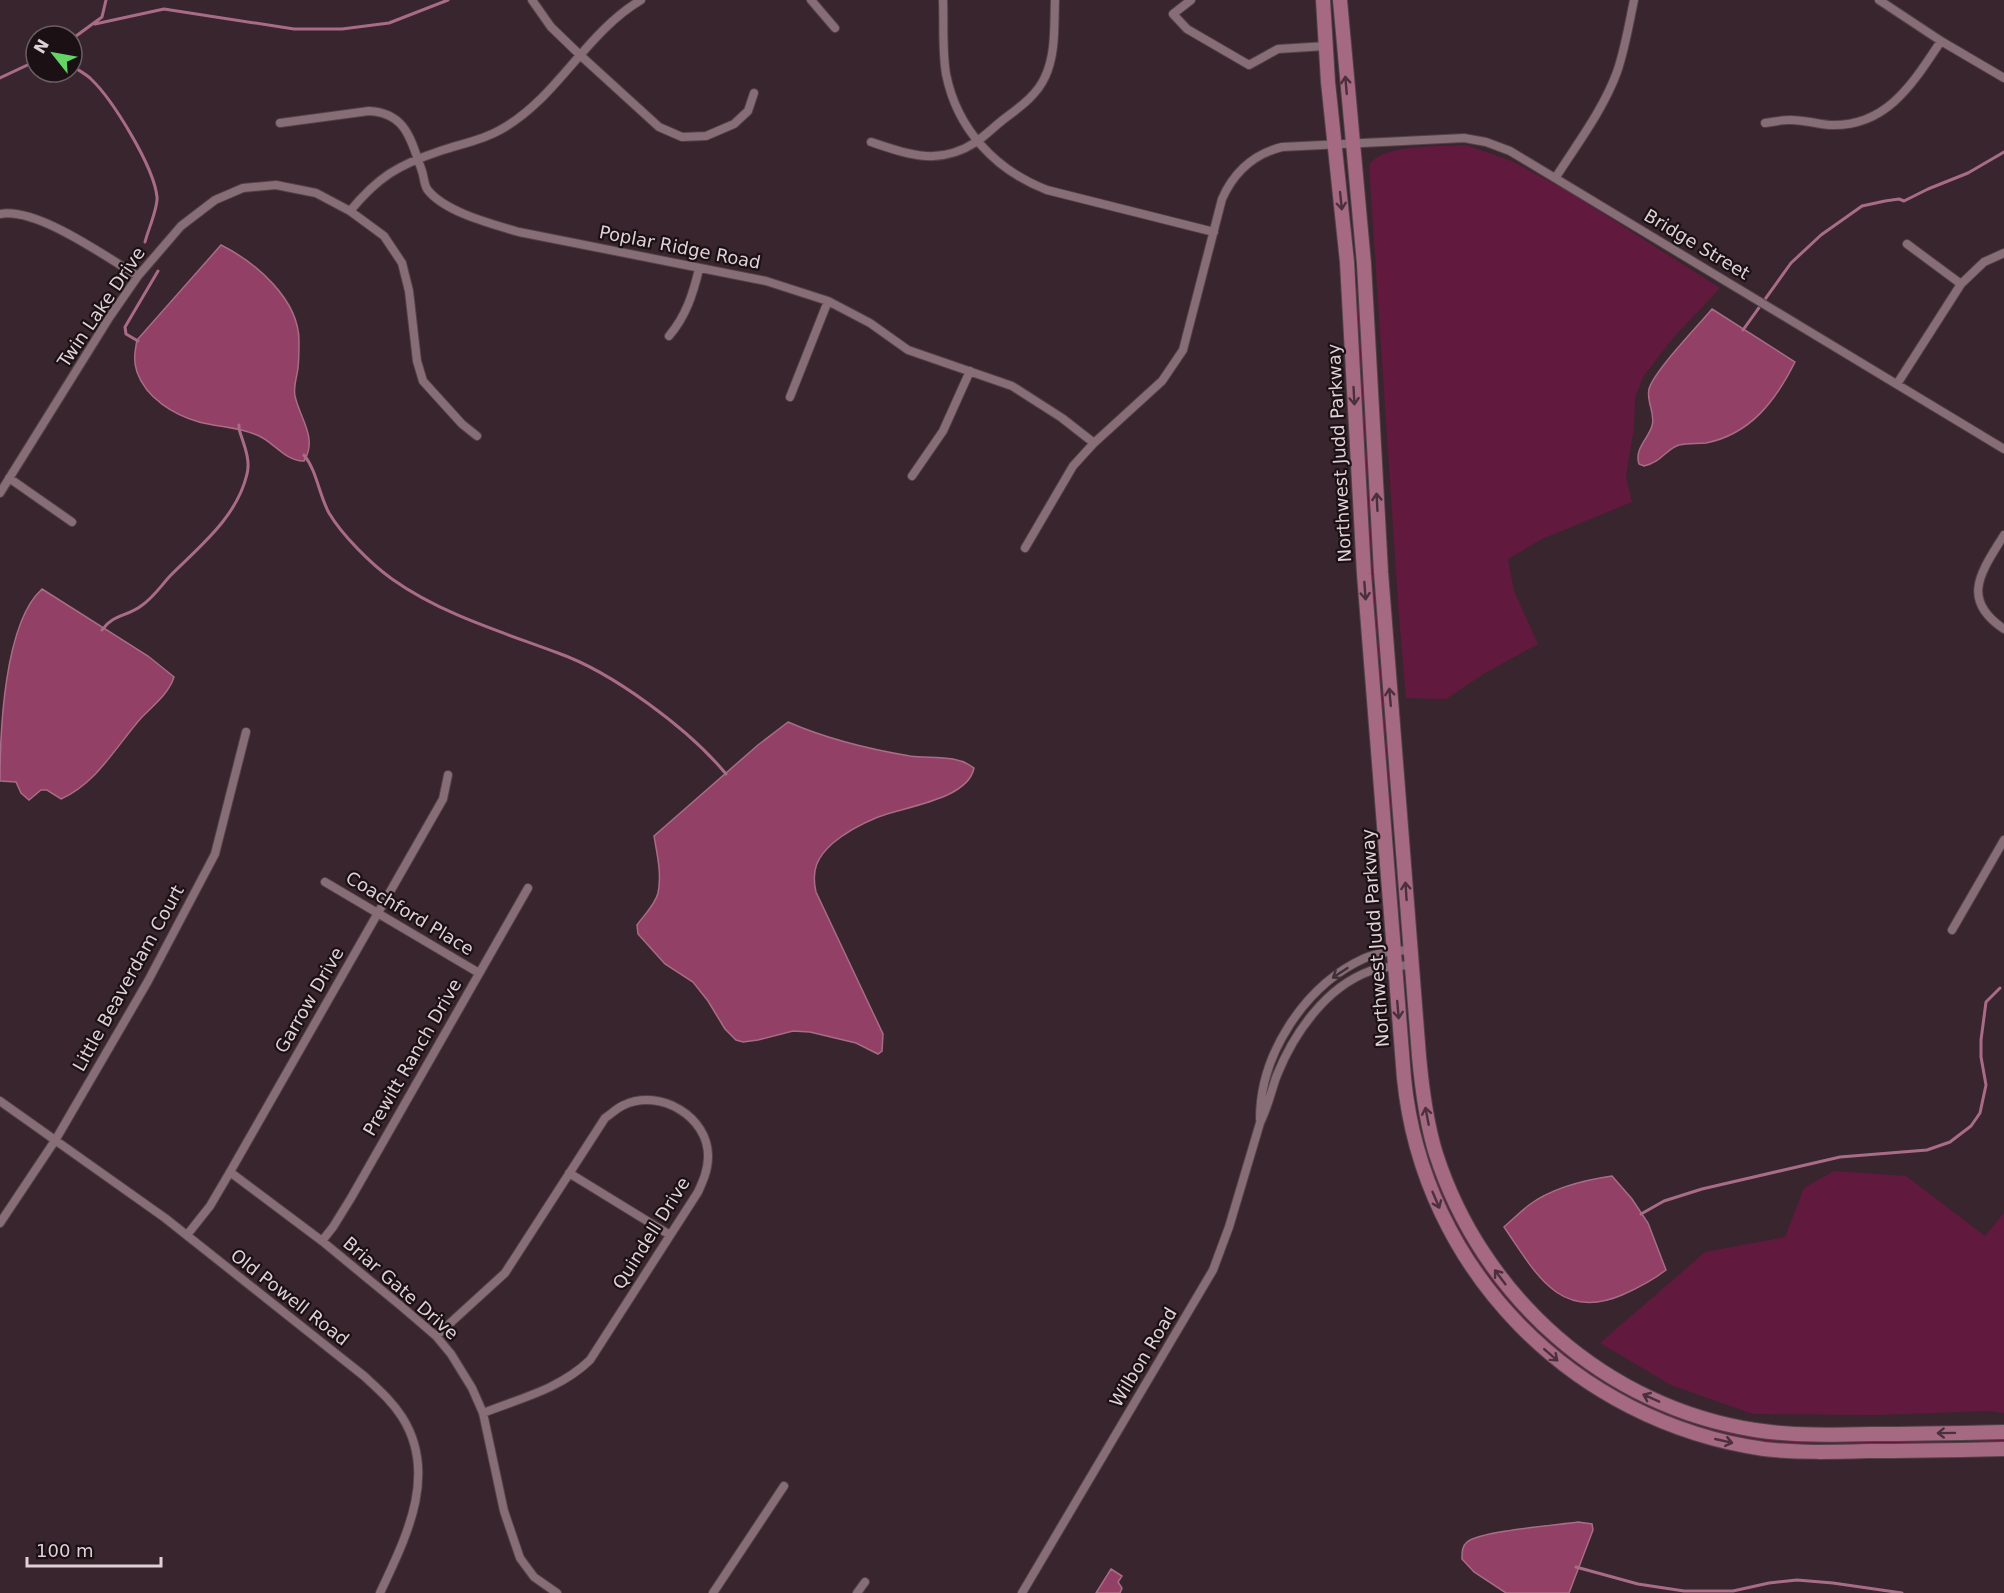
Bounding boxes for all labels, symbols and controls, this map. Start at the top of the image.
north arrow [24,24,84,84]
text: N [30,36,53,57]
one-way arrow [1340,76,1351,96]
one-way arrow [1336,191,1347,211]
street label: Bridge Street [1641,204,1753,284]
street label: Poplar Ridge Road [597,221,763,273]
street label: Twin Lake Drive [52,243,149,372]
street label: Northwest Judd Parkway [1323,343,1355,563]
one-way arrow [1349,385,1360,405]
one-way arrow [1371,493,1382,513]
one-way arrow [1360,580,1371,600]
one-way arrow [1385,687,1396,707]
street label: Northwest Judd Parkway [1357,828,1393,1048]
street label: Coachford Place [342,867,478,959]
street label: Little Beaverdam Court [68,881,188,1075]
one-way arrow [1400,882,1411,902]
street label: Garrow Drive [270,943,348,1057]
one-way arrow [1332,968,1349,980]
street label: Prewitt Ranch Drive [358,975,466,1139]
one-way arrow [1393,1000,1404,1019]
one-way arrow [1421,1107,1432,1126]
street label: Quindell Drive [608,1173,694,1293]
one-way arrow [1431,1191,1442,1209]
street label: Briar Gate Drive [339,1232,463,1344]
street label: Old Powell Road [227,1244,353,1350]
one-way arrow [1494,1269,1507,1285]
street label: Wilbon Road [1105,1304,1181,1410]
one-way arrow [1543,1348,1558,1362]
one-way arrow [1642,1392,1660,1403]
one-way arrow [1936,1427,1956,1439]
one-way arrow [1714,1435,1733,1447]
scale bar [27,1530,160,1568]
text: 100 m [36,1540,94,1561]

